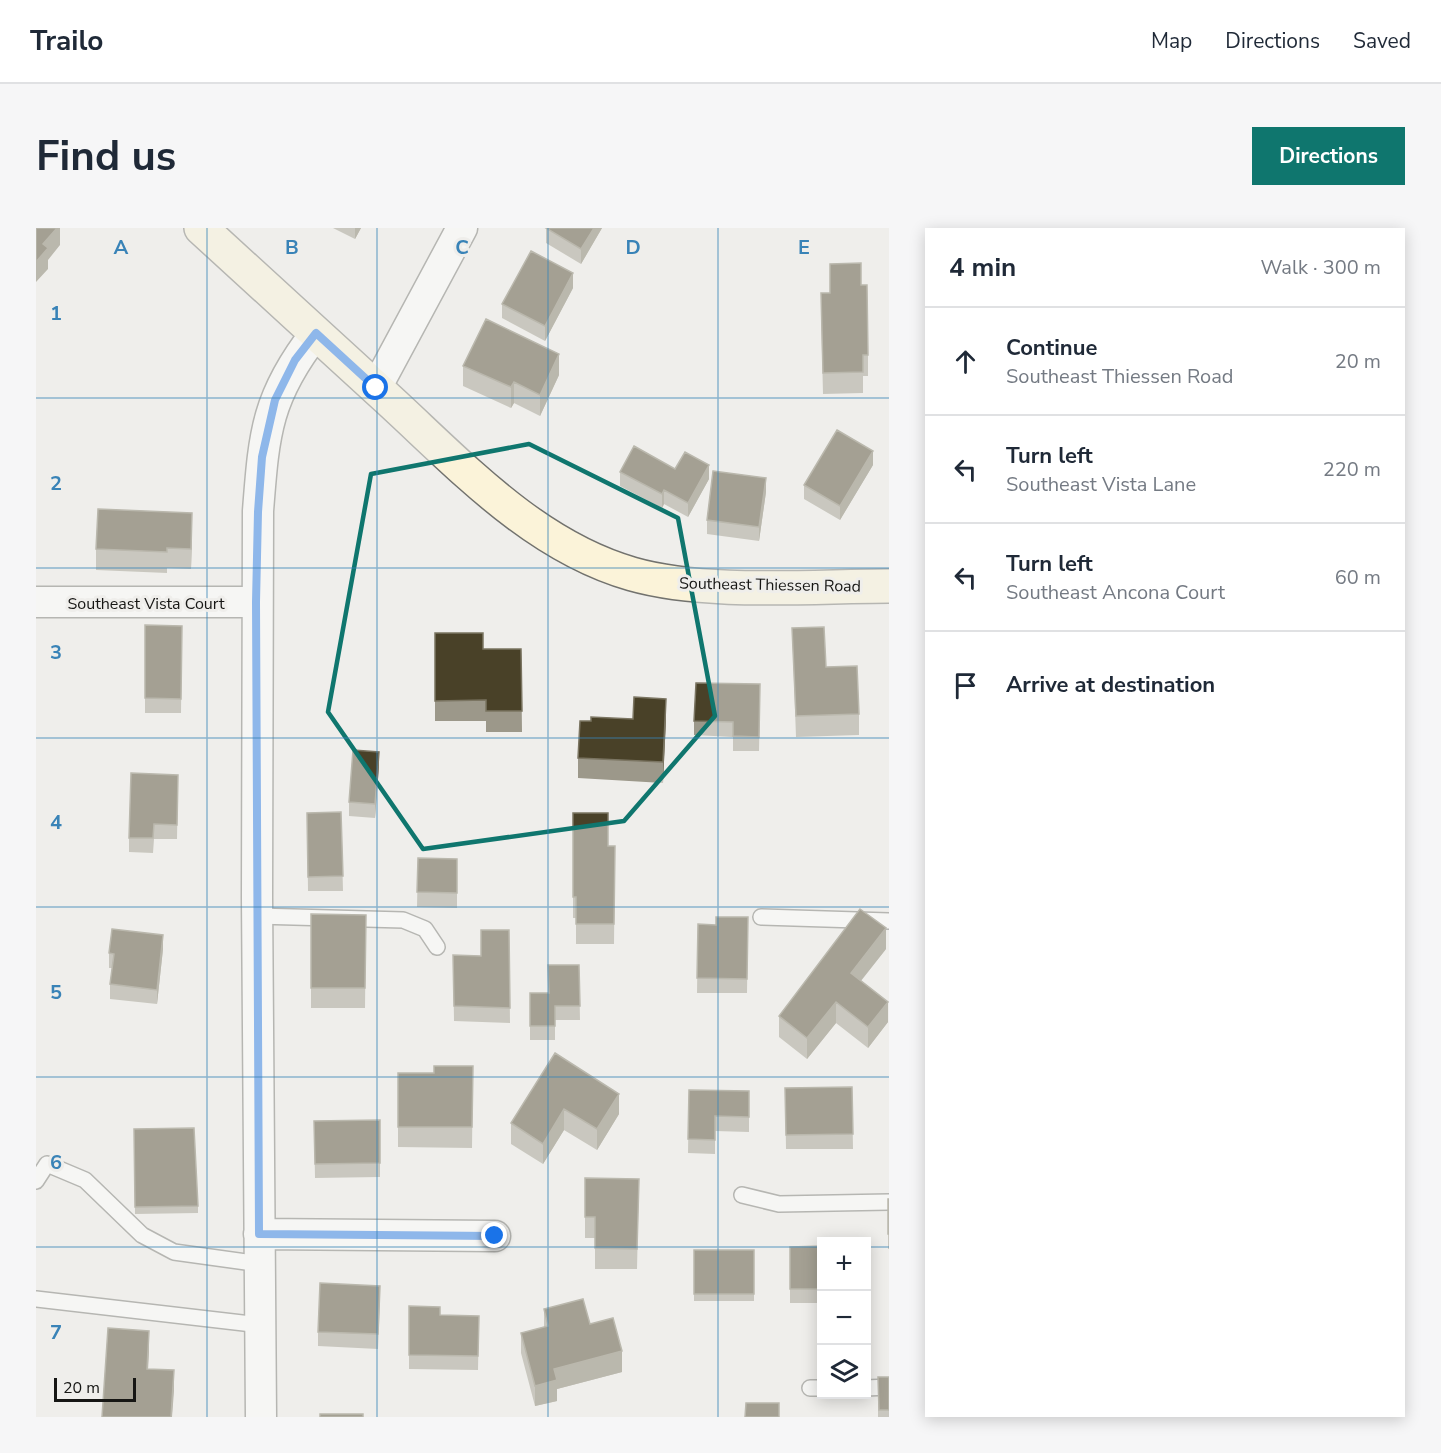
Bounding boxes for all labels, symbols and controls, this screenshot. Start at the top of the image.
text: Trailo [30,22,103,60]
text: Map [1151,27,1192,55]
text: Directions [1225,27,1320,55]
text: Saved [1353,27,1411,55]
button: Directions [1252,127,1405,185]
text: Find us [36,128,176,185]
text: A [114,234,129,261]
text: B [285,234,299,261]
text: C [455,234,469,261]
text: D [625,234,641,261]
text: E [798,234,810,261]
text: 4 min [949,250,1016,285]
text: Walk · 300 m [1261,254,1381,281]
text: 1 [50,300,62,327]
text: Continue [1006,333,1097,363]
icon: ahead [949,345,982,378]
text: 20 m [1335,348,1381,375]
text: Southeast Thiessen Road [1006,363,1234,390]
route start [362,374,388,400]
text: Turn left [1006,441,1093,471]
icon: left [949,453,982,486]
text: 220 m [1323,456,1381,483]
text: 2 [50,470,62,497]
text: Southeast Vista Lane [1006,471,1196,498]
text: Turn left [1006,549,1093,579]
icon: left [949,561,982,594]
text: 60 m [1335,564,1381,591]
street label: Southeast Thiessen Road [679,572,861,598]
text: Southeast Ancona Court [1006,579,1225,606]
street label: Southeast Vista Court [67,593,225,615]
text: 3 [50,639,62,666]
icon: arrive [949,669,982,702]
text: Arrive at destination [1006,670,1215,700]
text: 4 [50,809,62,836]
text: 5 [50,979,62,1006]
text: 6 [50,1149,62,1176]
route end [481,1222,507,1248]
map controls [817,1237,871,1399]
button: + [817,1237,871,1291]
button: − [817,1291,871,1345]
text: 7 [50,1319,62,1346]
button: layers [817,1345,871,1399]
scale bar [54,1375,136,1402]
text: 20 m [63,1377,100,1399]

